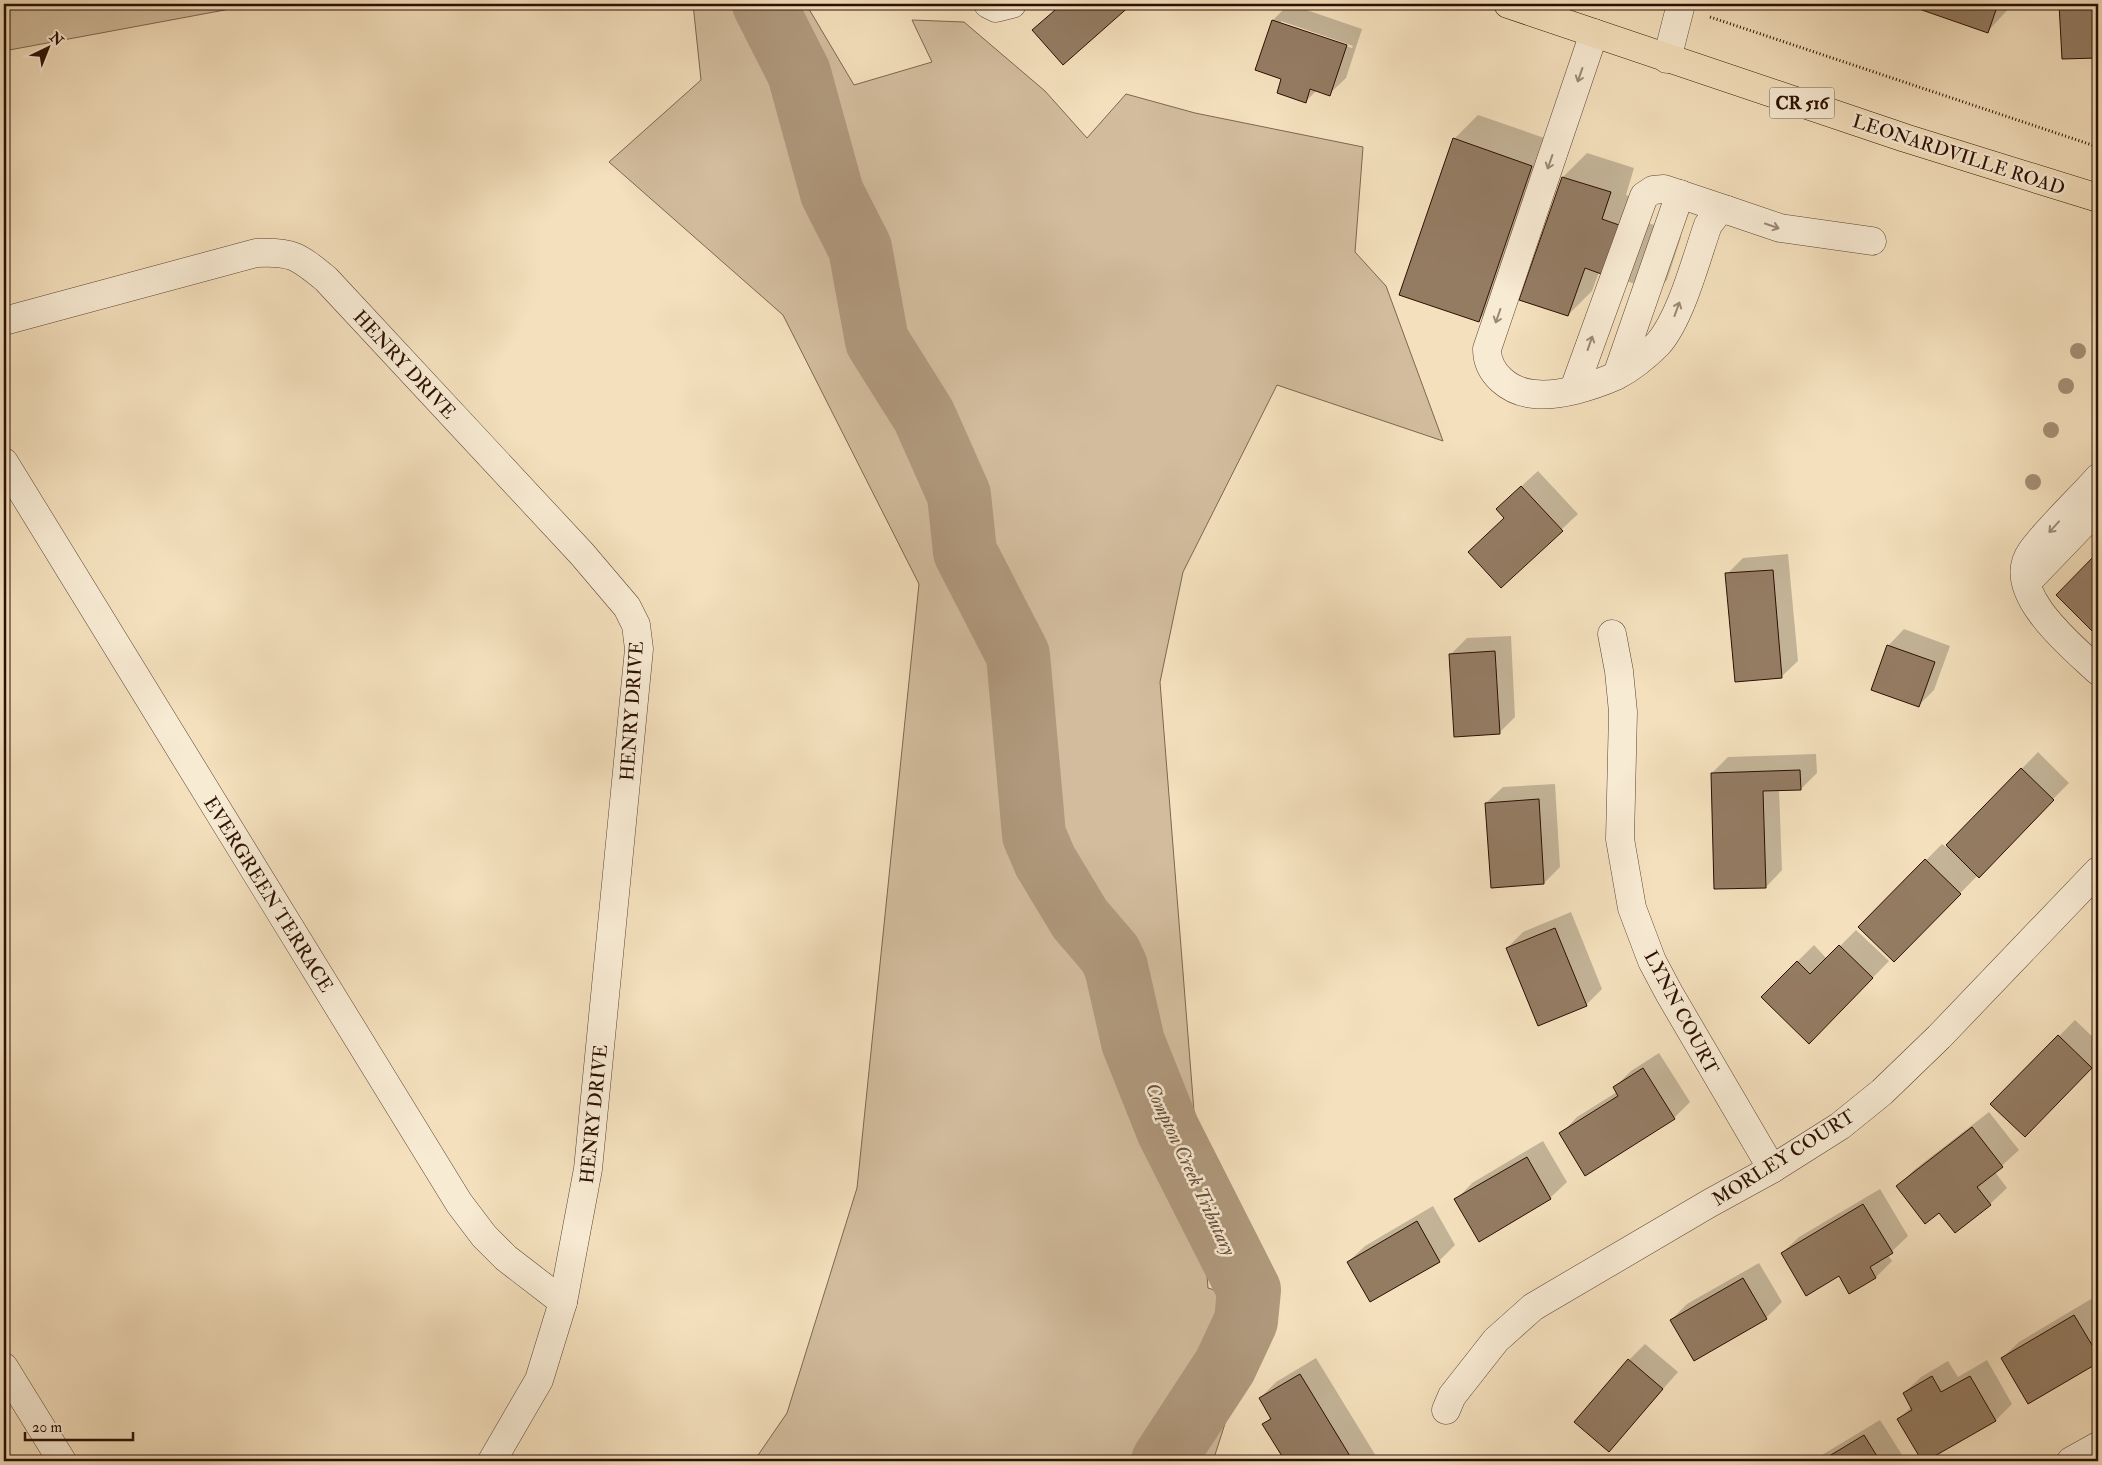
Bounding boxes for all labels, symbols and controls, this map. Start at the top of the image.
north arrow [22,22,72,72]
text: N [45,28,67,50]
one-way arrow [1574,66,1584,82]
road number: CR 516 [1770,88,1834,119]
street label: LEONARDVILLE ROAD [1849,109,2068,201]
one-way arrow [1545,154,1554,169]
one-way arrow [1764,221,1780,231]
one-way arrow [1673,301,1682,317]
street label: HENRY DRIVE [348,305,461,424]
one-way arrow [1493,308,1502,323]
one-way arrow [1586,336,1595,351]
one-way arrow [2048,521,2060,534]
street label: HENRY DRIVE [615,640,649,782]
street label: EVERGREEN TERRACE [198,792,338,997]
street label: LYNN COURT [1638,946,1724,1078]
street label: HENRY DRIVE [575,1043,613,1185]
water label: Compton Creek Tributary [1139,1079,1242,1260]
street label: MORLEY COURT [1708,1104,1859,1211]
scale bar [25,1410,132,1442]
text: 20 m [32,1418,62,1437]

